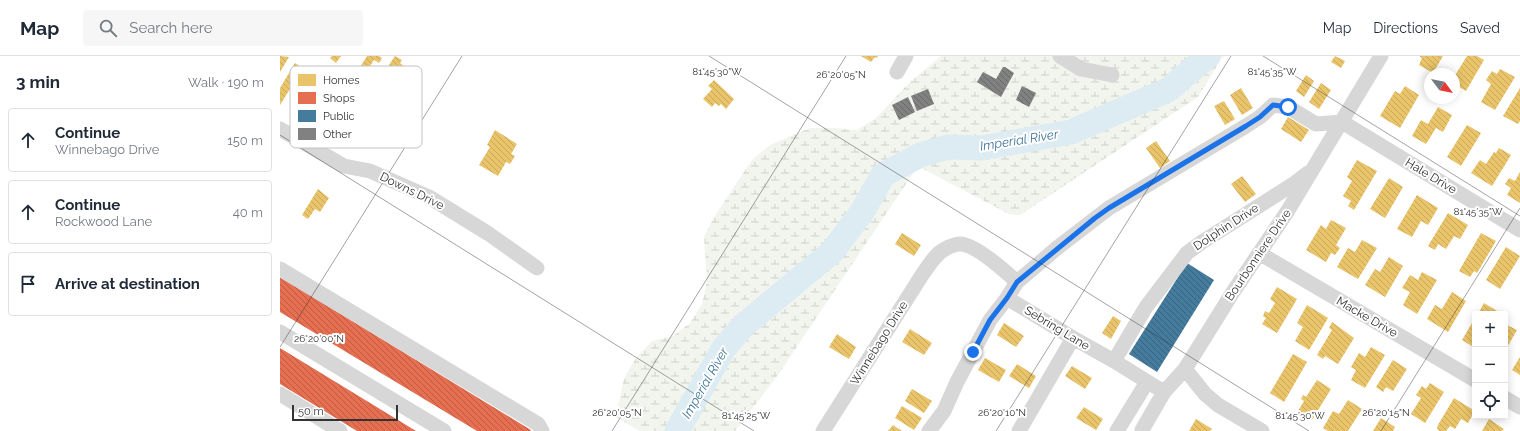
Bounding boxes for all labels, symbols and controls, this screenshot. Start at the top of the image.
search box [83,10,363,46]
text: Map [20,17,59,39]
icon: search [97,17,119,39]
text: Search here [129,19,213,37]
text: Map [1323,20,1351,36]
text: Directions [1373,20,1438,36]
text: Saved [1460,20,1500,36]
legend [290,66,422,148]
text: 81°45'30"W [692,66,742,77]
text: 81°45'35"W [1248,66,1297,77]
north arrow [1424,68,1460,104]
text: 26°20'05"N [816,69,866,80]
text: 3 min [16,72,60,92]
text: Homes [323,74,359,87]
text: Walk · 190 m [188,75,264,90]
text: Shops [323,92,355,105]
route start [1279,98,1297,116]
text: Public [323,110,355,123]
text: Continue [55,124,120,142]
water label: Imperial River [979,126,1060,154]
text: Other [323,128,352,141]
icon: ahead [17,129,39,151]
text: 150 m [227,133,263,148]
text: Winnebago Drive [55,142,159,157]
street label: Hale Drive [1403,155,1459,197]
street label: Downs Drive [378,169,446,213]
text: Continue [55,196,120,214]
icon: ahead [17,201,39,223]
street label: Dolphin Drive [1191,201,1261,253]
text: 40 m [233,205,263,220]
text: 81°45'35"W [1454,206,1503,217]
street label: Bourbonniere Drive [1222,207,1294,303]
text: Rockwood Lane [55,214,152,229]
icon: arrive [17,273,39,295]
text: Arrive at destination [55,275,200,293]
street label: Macke Drive [1334,294,1400,340]
street label: Winnebago Drive [848,298,910,388]
street label: Sebring Lane [1022,303,1092,353]
map controls [1472,311,1508,419]
button: + [1472,311,1508,347]
text: 26°20'00"N [294,333,344,344]
route end [964,343,982,361]
water label: Imperial River [679,345,732,421]
button: − [1472,347,1508,383]
button: locate [1472,383,1508,419]
scale bar [292,403,398,422]
text: 50 m [298,405,324,418]
text: 26°20'05"N [592,407,642,418]
text: 26°20'10"N [978,407,1026,418]
text: 26°20'15"N [1362,407,1410,418]
text: 81°45'25"W [722,410,771,421]
text: 81°45'30"W [1275,410,1325,421]

